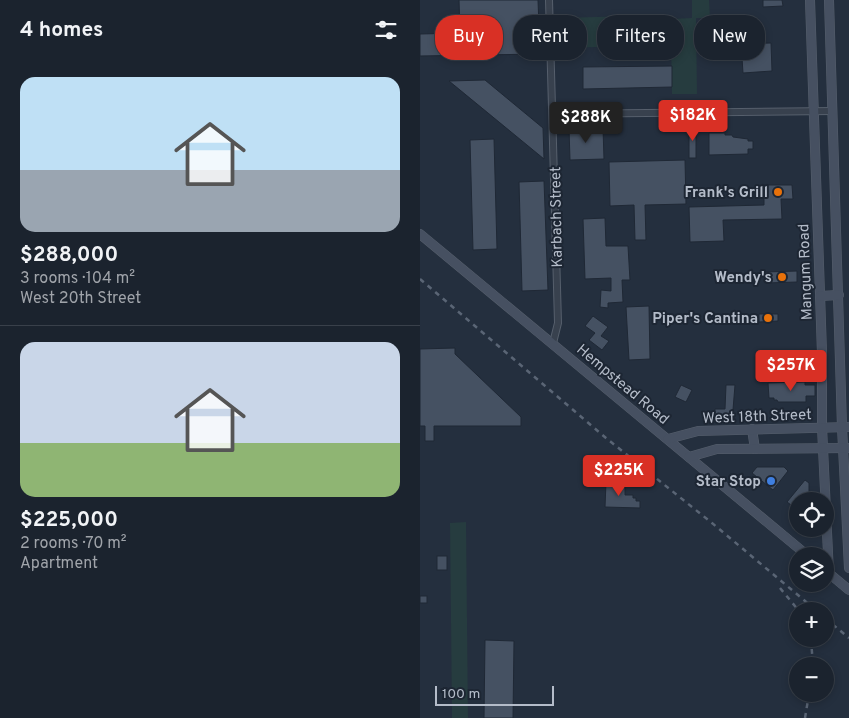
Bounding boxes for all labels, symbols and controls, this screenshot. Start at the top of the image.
chip: Buy [435,15,503,60]
chip: Rent [513,15,587,60]
chip: Filters [597,15,684,60]
chip: New [694,15,765,60]
icon: filters [372,16,400,44]
text: 4 homes [20,17,103,44]
pin: $182K [658,100,728,142]
pin: $288K [551,102,621,144]
text: $182K [670,106,716,126]
text: $288K [561,108,611,128]
icon: home [165,109,255,199]
street label: Karbach Street [547,166,568,268]
place label: Frank's Grill [685,184,768,203]
marker: Frank's Grill [772,186,784,198]
street label: Mangum Road [795,223,818,320]
text: $288,000 [20,242,118,269]
text: 3 rooms · 104 m² [20,269,135,289]
place label: Wendy's [714,269,772,288]
marker: Wendy's [776,271,788,283]
text: West 20th Street [20,289,141,309]
place label: Piper's Cantina [652,310,758,329]
marker: Piper's Cantina [762,312,774,324]
street label: Hempstead Road [572,341,672,429]
pin: $257K [756,350,826,392]
text: $257K [766,356,816,376]
icon: home [165,375,255,465]
street label: West 18th Street [702,406,812,429]
pin: $225K [584,454,654,497]
text: $225K [594,461,644,481]
place label: Star Stop [696,473,761,492]
marker: Star Stop [765,475,777,487]
map controls [789,492,834,702]
button: locate [789,492,834,537]
text: $225,000 [20,507,118,534]
text: 2 rooms · 70 m² [20,534,127,554]
button: layers [789,547,834,592]
text: Apartment [20,554,98,574]
button: + [789,602,834,647]
button: − [789,657,834,702]
scale bar [435,683,554,706]
text: 100 m [442,686,480,703]

